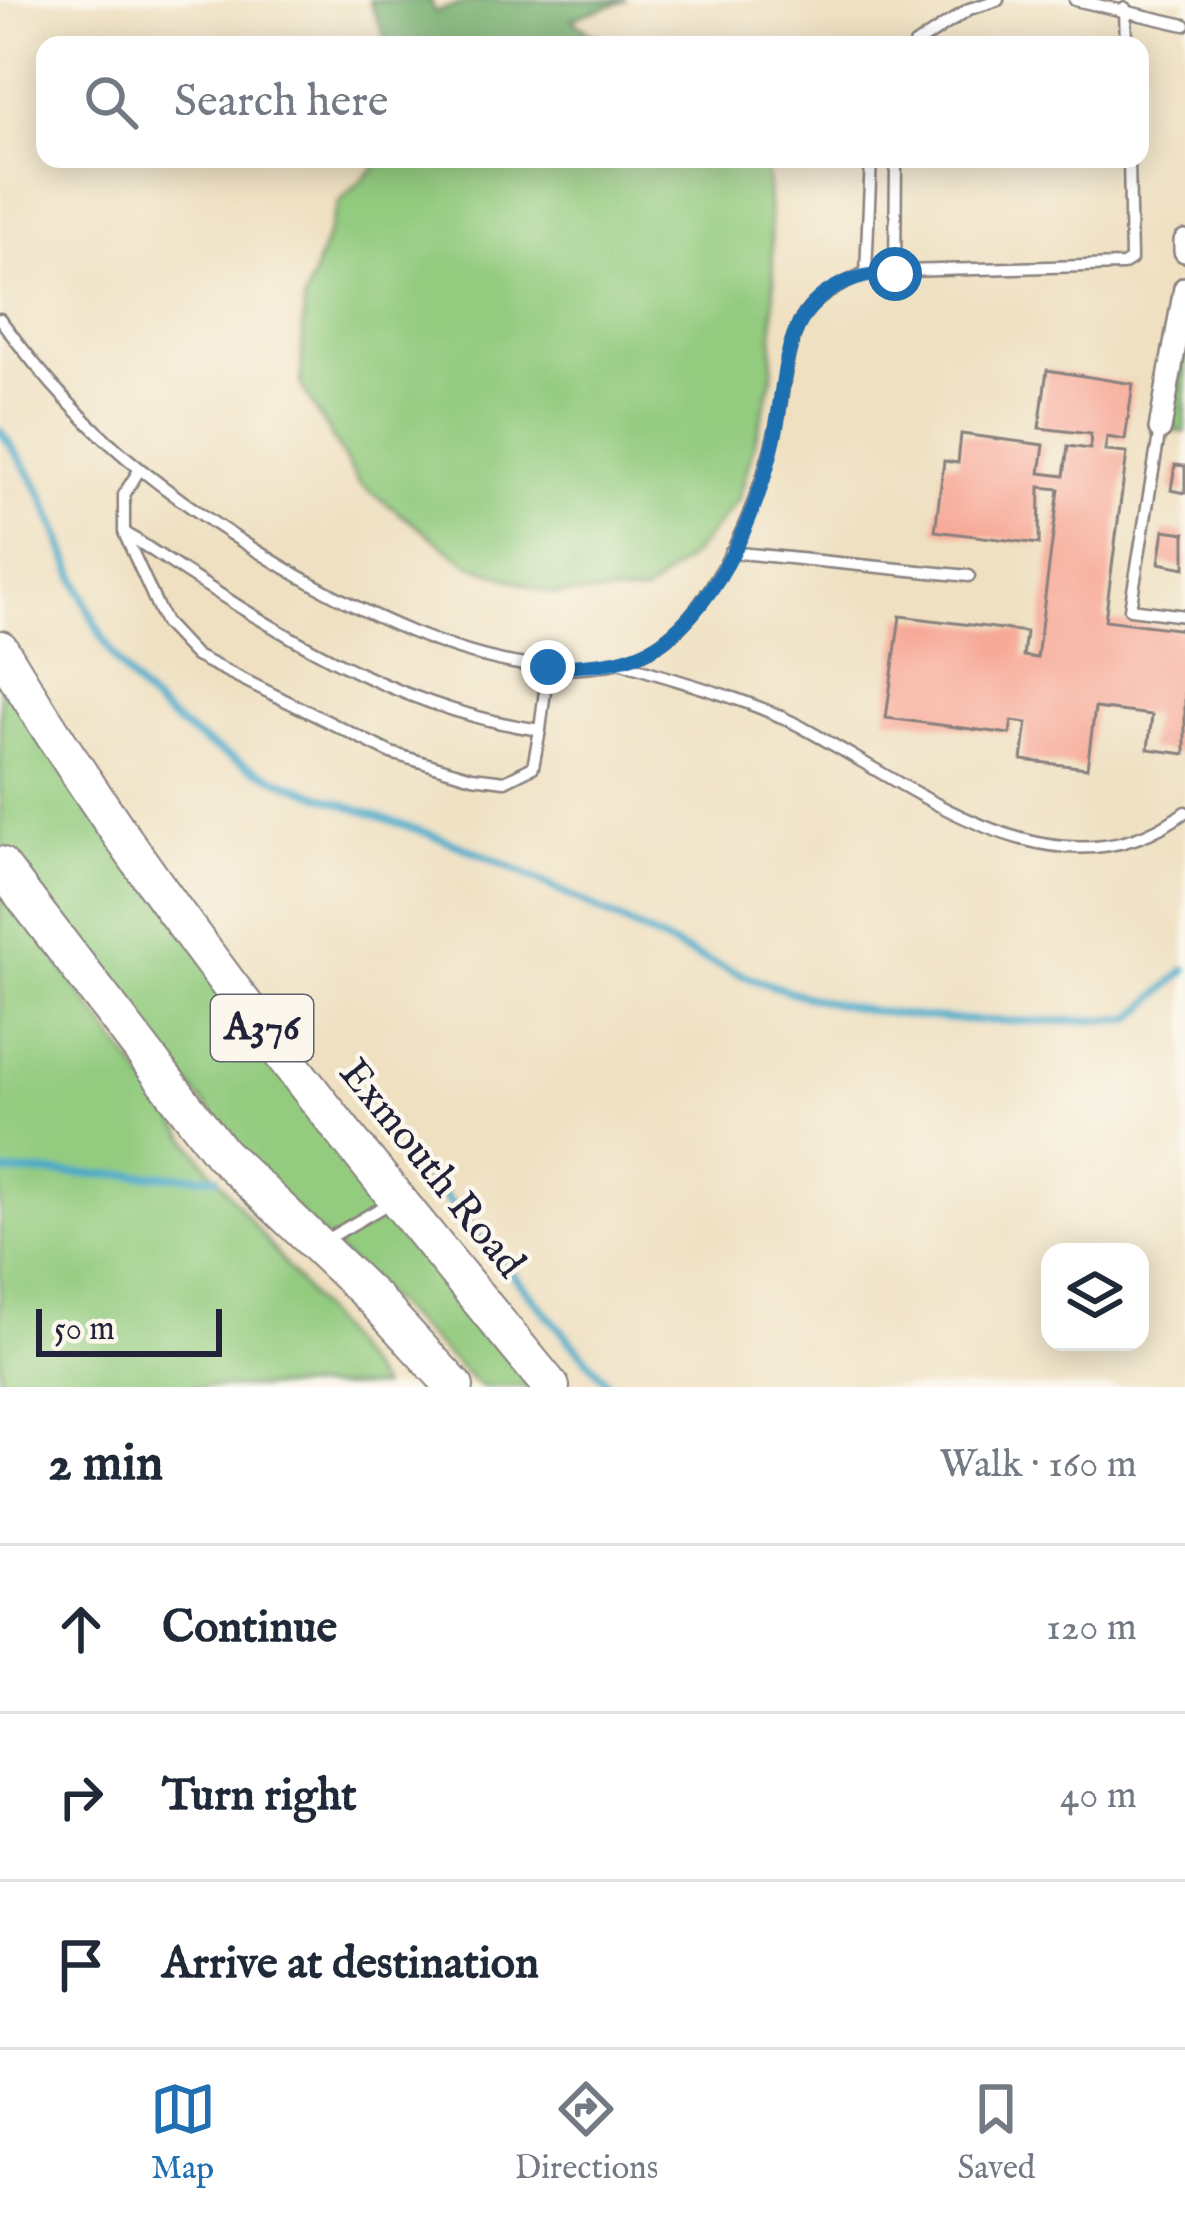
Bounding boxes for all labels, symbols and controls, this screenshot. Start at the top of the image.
search box [36,36,1149,168]
icon: search [78,69,144,135]
text: Search here [174,74,388,131]
route start [868,247,922,301]
route end [521,640,575,694]
road number: A376 [211,995,313,1061]
street label: Exmouth Road [326,1049,536,1290]
map controls [1041,1243,1149,1351]
button: layers [1041,1243,1149,1351]
scale bar [36,1303,222,1356]
text: 50 m [54,1309,115,1351]
text: 2 min [48,1433,163,1498]
text: Walk · 160 m [939,1441,1137,1490]
icon: ahead [48,1596,114,1662]
text: Continue [162,1600,337,1657]
text: 120 m [1046,1604,1137,1653]
icon: right [48,1764,114,1830]
text: Turn right [162,1768,357,1825]
text: 40 m [1060,1772,1137,1821]
icon: arrive [48,1932,114,1998]
text: Arrive at destination [162,1936,539,1993]
tab: Map [150,2076,216,2190]
tab: Directions [515,2076,658,2190]
tab: Saved [957,2076,1035,2190]

